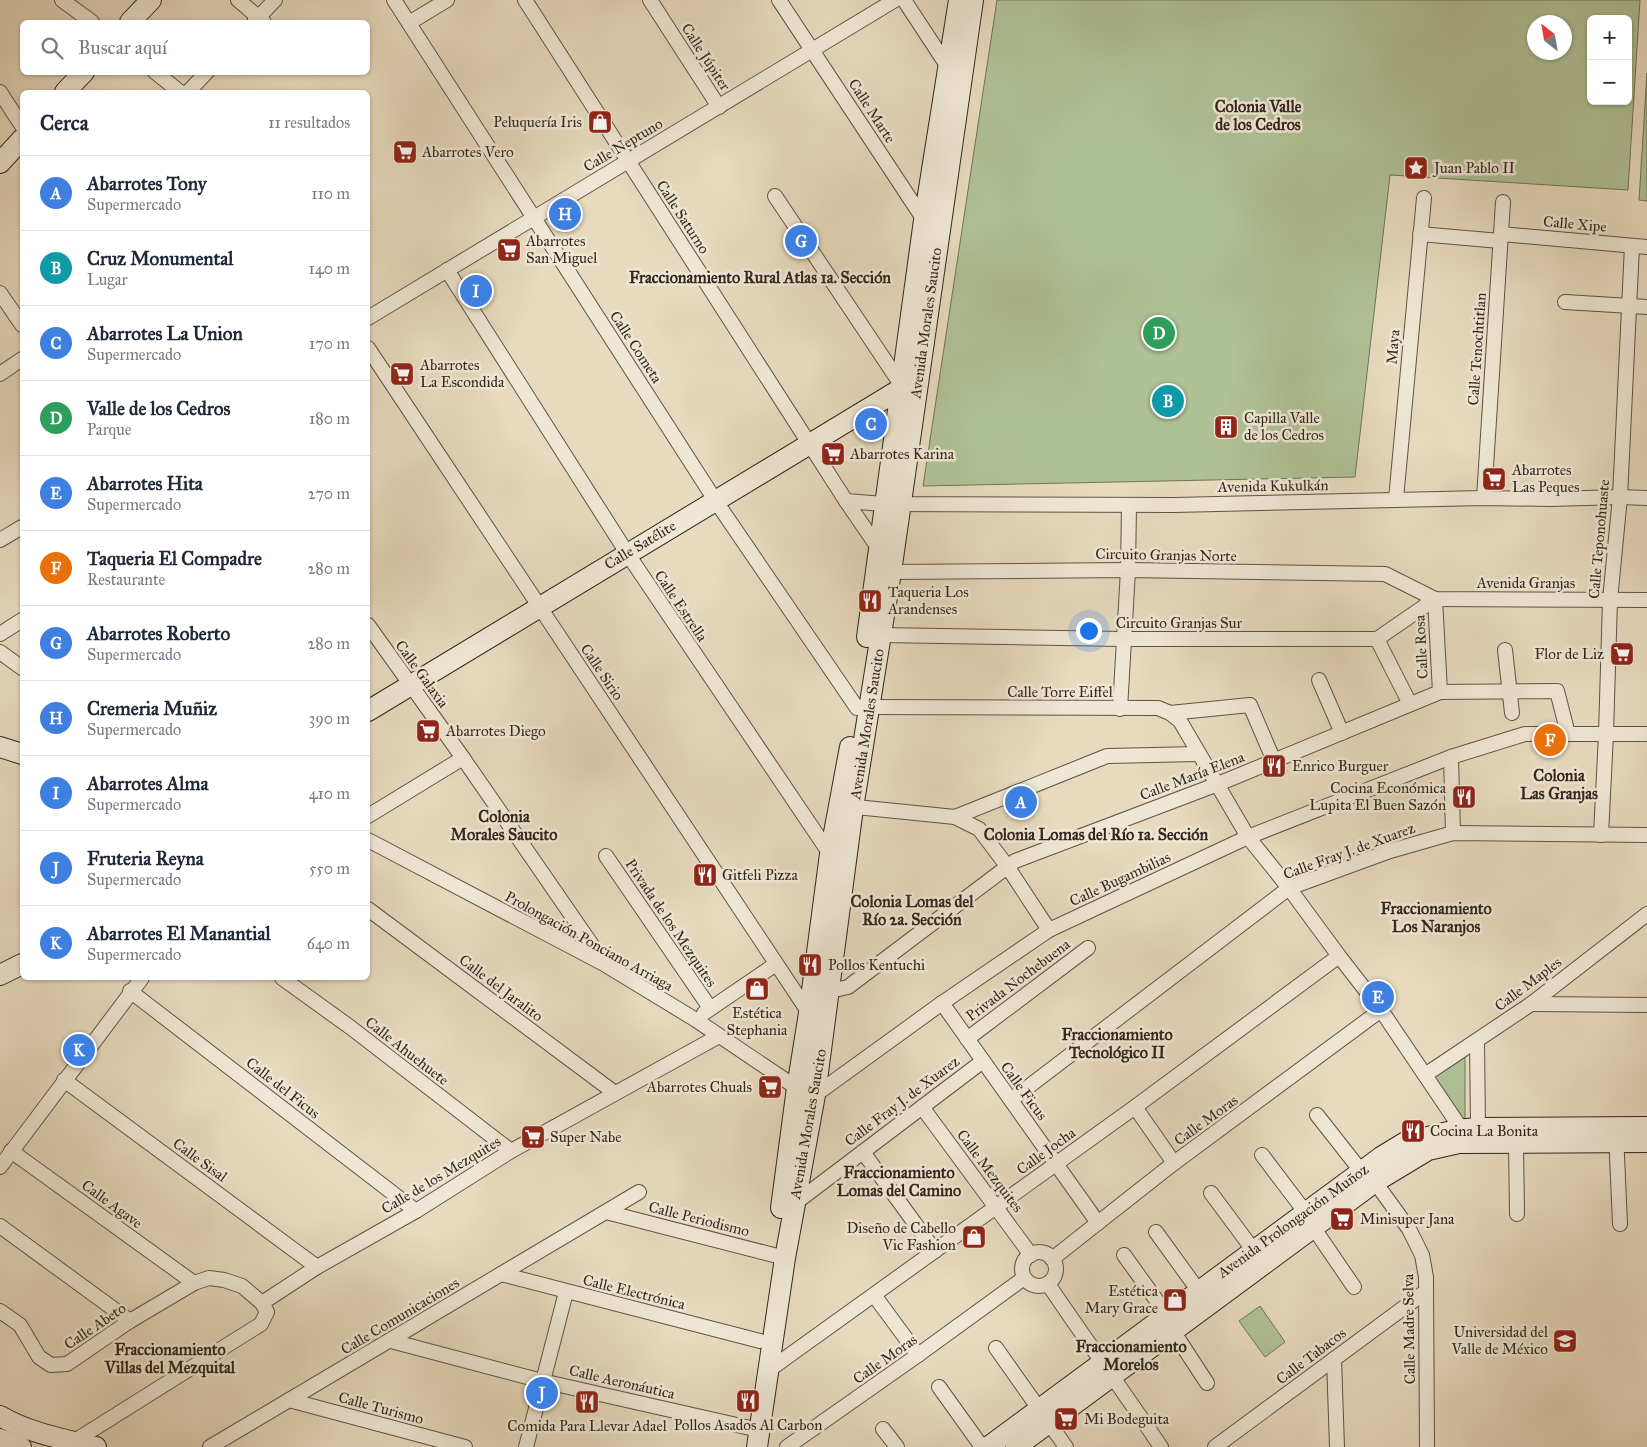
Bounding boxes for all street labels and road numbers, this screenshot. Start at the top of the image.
street label: Calle Júpiter [677,20,735,95]
street label: Calle Marte [845,75,899,147]
street label: Calle Neptuno [580,114,666,176]
street label: Calle Saturno [653,177,714,257]
street label: Calle Xipe [1543,212,1607,236]
street label: Avenida Morales Saucito [906,246,946,401]
street label: Calle Tenochtitlan [1464,292,1490,406]
street label: Calle Cometa [606,308,666,387]
street label: Maya [1383,328,1404,365]
street label: Avenida Kukulkán [1216,476,1329,496]
street label: Calle Teponohuaste [1585,478,1613,600]
street label: Calle Satélite [601,517,679,573]
street label: Circuito Granjas Norte [1095,545,1237,565]
street label: Calle Estrella [651,567,712,646]
street label: Avenida Granjas [1476,574,1575,592]
street label: Circuito Granjas Sur [1116,614,1243,632]
street label: Calle Rosa [1410,614,1432,679]
street label: Calle Galaxia [392,637,453,712]
street label: Calle Sirio [577,640,628,704]
street label: Avenida Morales Saucito [846,647,888,802]
street label: Calle Torre Eiffel [1007,683,1114,701]
street label: Calle María Elena [1137,748,1247,804]
street label: Calle Fray J. de Xuarez [1281,819,1418,884]
street label: Calle Bugambilias [1067,848,1173,910]
street label: Privada de los Mezquites [621,855,721,991]
street label: Prolongación Ponciano Arriaga [502,887,677,995]
street label: Privada Nochebuena [962,935,1074,1025]
street label: Calle del Jaralito [455,951,547,1026]
street label: Calle Maples [1491,953,1565,1015]
street label: Calle Ahuehuete [362,1013,452,1089]
street label: Avenida Morales Saucito [786,1047,830,1201]
street label: Calle Fray J. de Xuarez [841,1052,964,1151]
street label: Calle del Ficus [242,1054,324,1122]
street label: Calle Ficus [997,1058,1051,1124]
street label: Calle Moras [1171,1091,1241,1149]
street label: Calle Jocha [1013,1123,1080,1179]
street label: Calle Mezquites [952,1126,1027,1216]
street label: Calle de los Mezquites [378,1132,505,1219]
street label: Calle Sisal [169,1134,231,1186]
street label: Avenida Prolongación Muñoz [1213,1160,1372,1282]
street label: Calle Agave [78,1176,146,1232]
street label: Calle Periodismo [647,1198,752,1240]
street label: Calle Electrónica [581,1271,688,1314]
street label: Calle Comunicaciones [337,1273,463,1359]
street label: Calle Madre Selva [1399,1273,1419,1384]
street label: Calle Abeto [61,1299,130,1353]
street label: Calle Tabacos [1272,1324,1350,1388]
street label: Calle Moras [849,1330,921,1388]
street label: Calle Aeronáutica [567,1361,677,1403]
street label: Calle Turismo [336,1388,426,1428]

